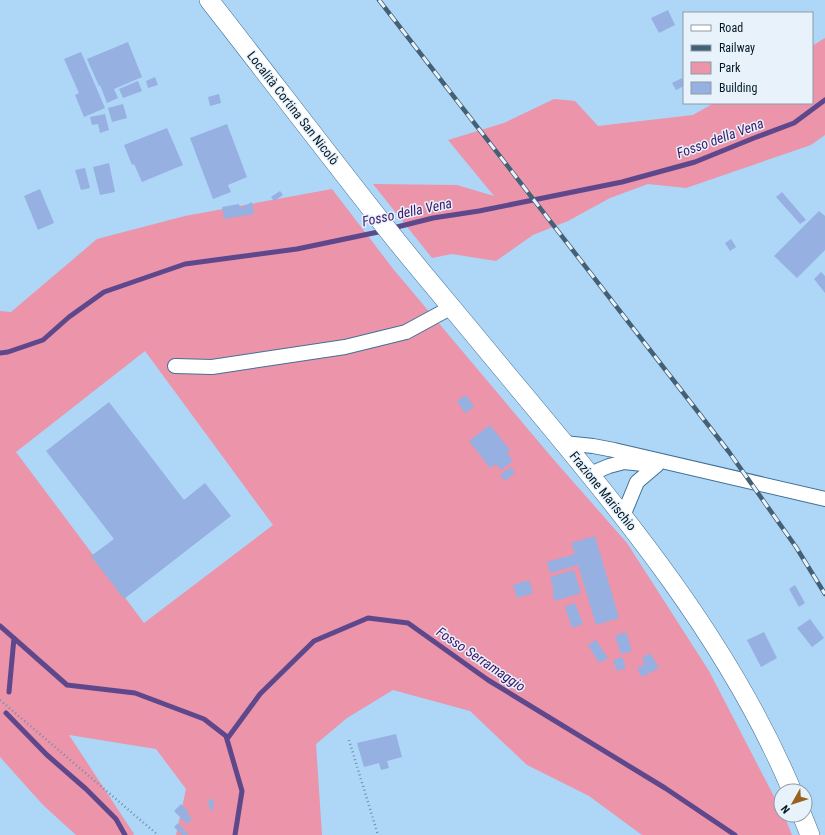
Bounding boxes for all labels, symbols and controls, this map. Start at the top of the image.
legend [683,12,813,104]
text: Road [719,21,743,35]
text: Railway [719,41,755,55]
street label: Località Cortina San Nicolò [244,48,342,168]
text: Park [719,61,741,75]
text: Building [719,81,757,95]
water label: Fosso della Vena [674,115,766,161]
water label: Fosso della Vena [361,195,453,229]
street label: Frazione Marischio [567,448,639,534]
water label: Fosso Serramaggio [434,623,529,695]
north arrow [773,783,813,823]
text: N [778,802,793,816]

